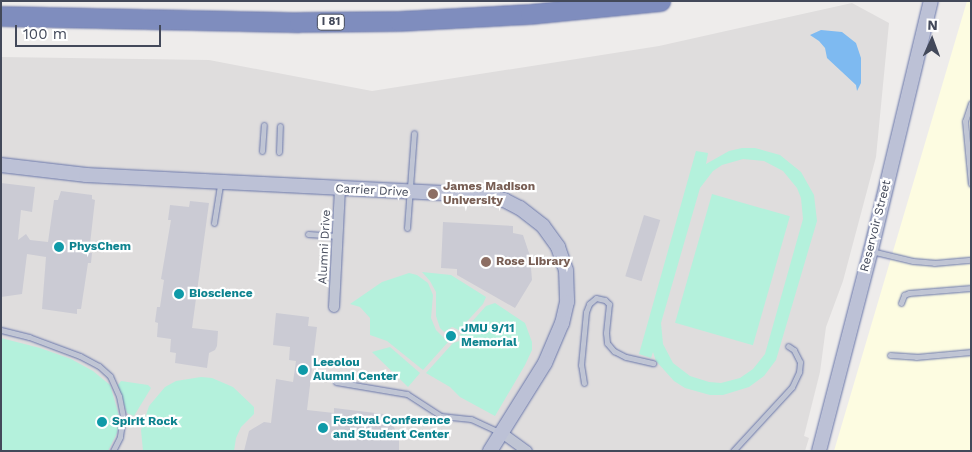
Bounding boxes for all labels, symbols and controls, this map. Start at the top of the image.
road number: I 81 [316,14,346,31]
scale bar [18,15,164,47]
north arrow [907,15,957,65]
text: N [927,17,938,33]
text: 100 m [23,25,67,43]
street label: Reservoir Street [858,178,894,274]
place label: James Madison University [443,180,535,208]
street label: Carrier Drive [335,182,409,200]
marker: James Madison University [427,188,439,200]
street label: Alumni Drive [316,209,334,285]
place label: PhysChem [69,240,131,254]
marker: PhysChem [53,241,65,253]
place label: Rose Library [496,255,570,269]
marker: Rose Library [480,256,492,268]
place label: Bioscience [189,287,253,301]
marker: Bioscience [173,288,185,300]
place label: JMU 9/11 Memorial [461,322,517,350]
marker: JMU 9/11 Memorial [445,330,457,342]
place label: Leeolou Alumni Center [313,356,398,384]
marker: Leeolou Alumni Center [297,364,309,376]
place label: Festival Conference and Student Center [333,414,451,442]
place label: Spirit Rock [112,415,178,429]
marker: Spirit Rock [96,416,108,428]
marker: Festival Conference and Student Center [317,422,329,434]

